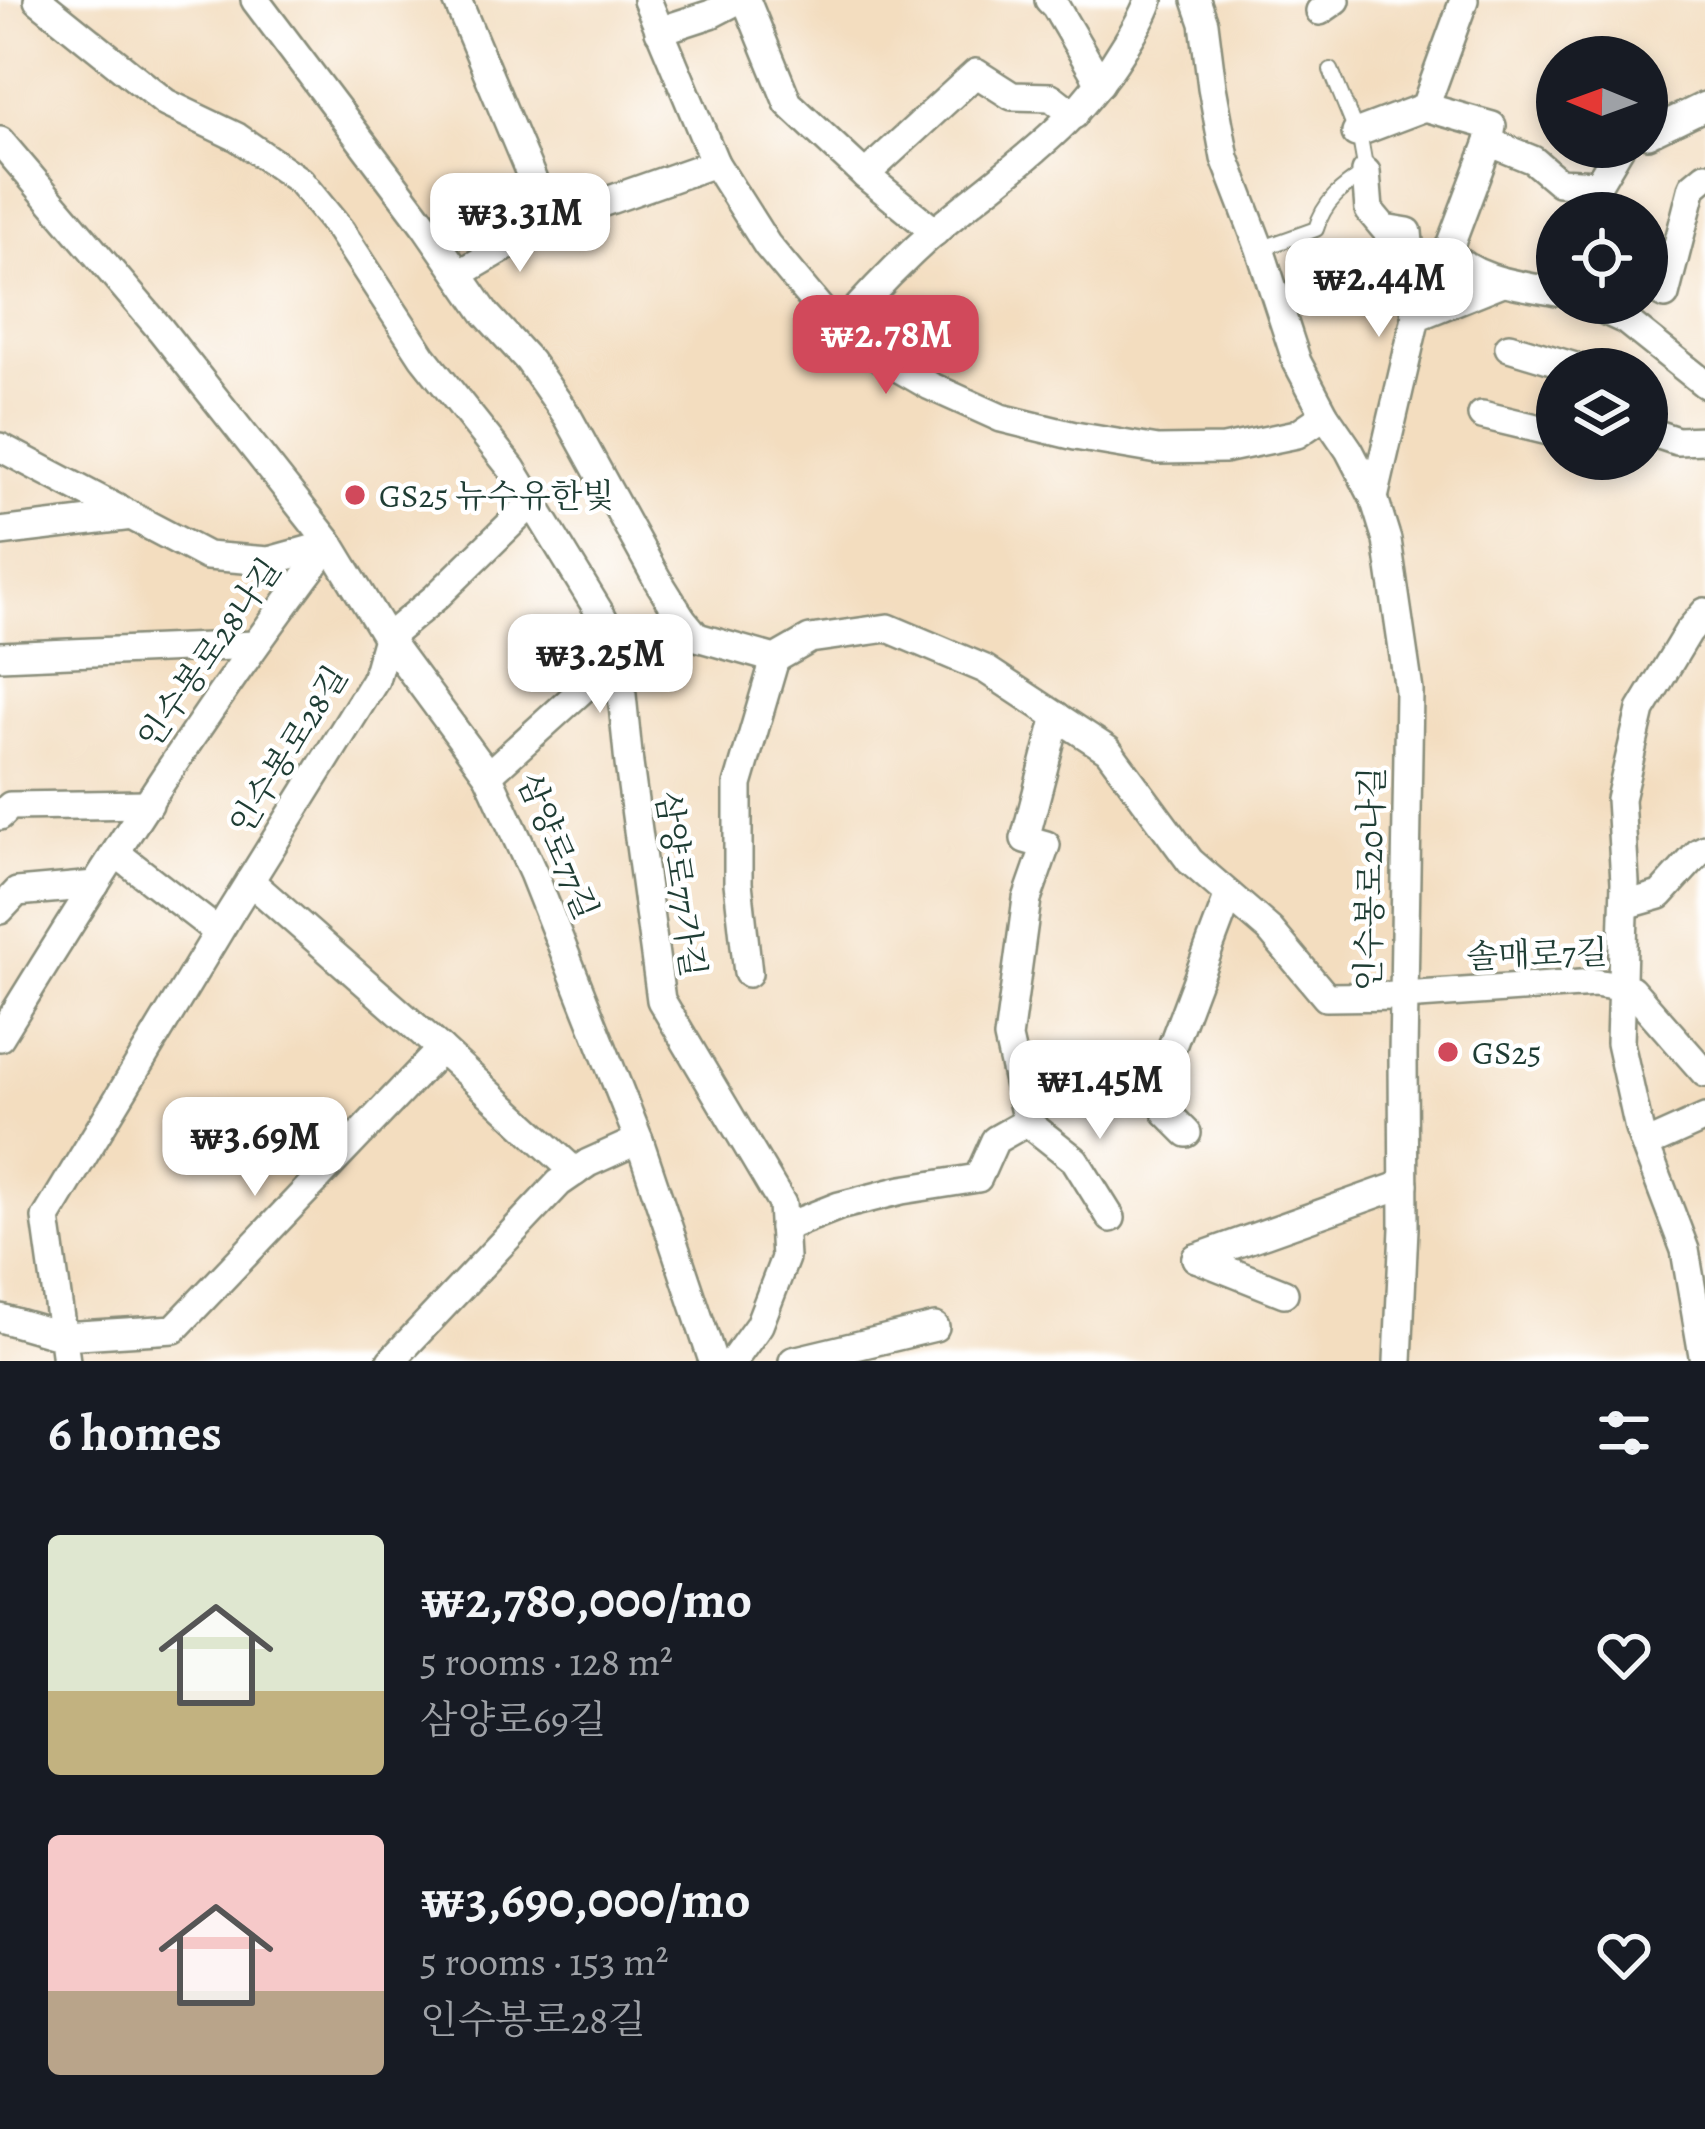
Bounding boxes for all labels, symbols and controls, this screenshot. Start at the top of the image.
north arrow [1536,36,1668,168]
map controls [1536,36,1668,480]
pin: ₩3.31M [422,173,618,275]
text: ₩3.31M [457,185,583,238]
button: locate [1536,192,1668,324]
pin: ₩2.44M [1281,238,1477,340]
text: ₩2.44M [1312,250,1446,303]
pin: ₩2.78M [788,295,984,397]
text: ₩2.78M [820,307,952,360]
button: layers [1536,348,1668,480]
place label: GS25 뉴수유한빛 [379,473,614,518]
marker: GS25 뉴수유한빛 [342,482,368,508]
street label: 인수봉로28나길 [127,549,291,757]
pin: ₩3.25M [502,614,698,716]
text: ₩3.25M [535,626,665,679]
street label: 인수봉로28길 [218,657,358,843]
street label: 삼양로77길 [507,766,609,926]
street label: 인수봉로20나길 [1346,766,1394,992]
street label: 삼양로77가길 [646,788,716,980]
street label: 솔매로7길 [1466,929,1608,979]
place label: GS25 [1472,1030,1541,1075]
marker: GS25 [1435,1039,1461,1065]
pin: ₩1.45M [1002,1040,1198,1142]
text: ₩1.45M [1036,1052,1164,1105]
pin: ₩3.69M [157,1097,353,1199]
text: ₩3.69M [189,1109,321,1162]
text: 6 homes [48,1398,222,1468]
icon: filters [1591,1400,1657,1466]
text: ₩2,780,000/mo [420,1565,752,1635]
icon: home [144,1583,288,1727]
icon: heart [1591,1622,1657,1688]
text: 5 rooms · 128 m² [420,1635,673,1688]
text: 삼양로69길 [420,1693,606,1746]
text: ₩3,690,000/mo [420,1865,751,1935]
icon: home [144,1883,288,2027]
icon: heart [1591,1922,1657,1988]
text: 5 rooms · 153 m² [420,1935,669,1988]
text: 인수봉로28길 [420,1993,646,2046]

